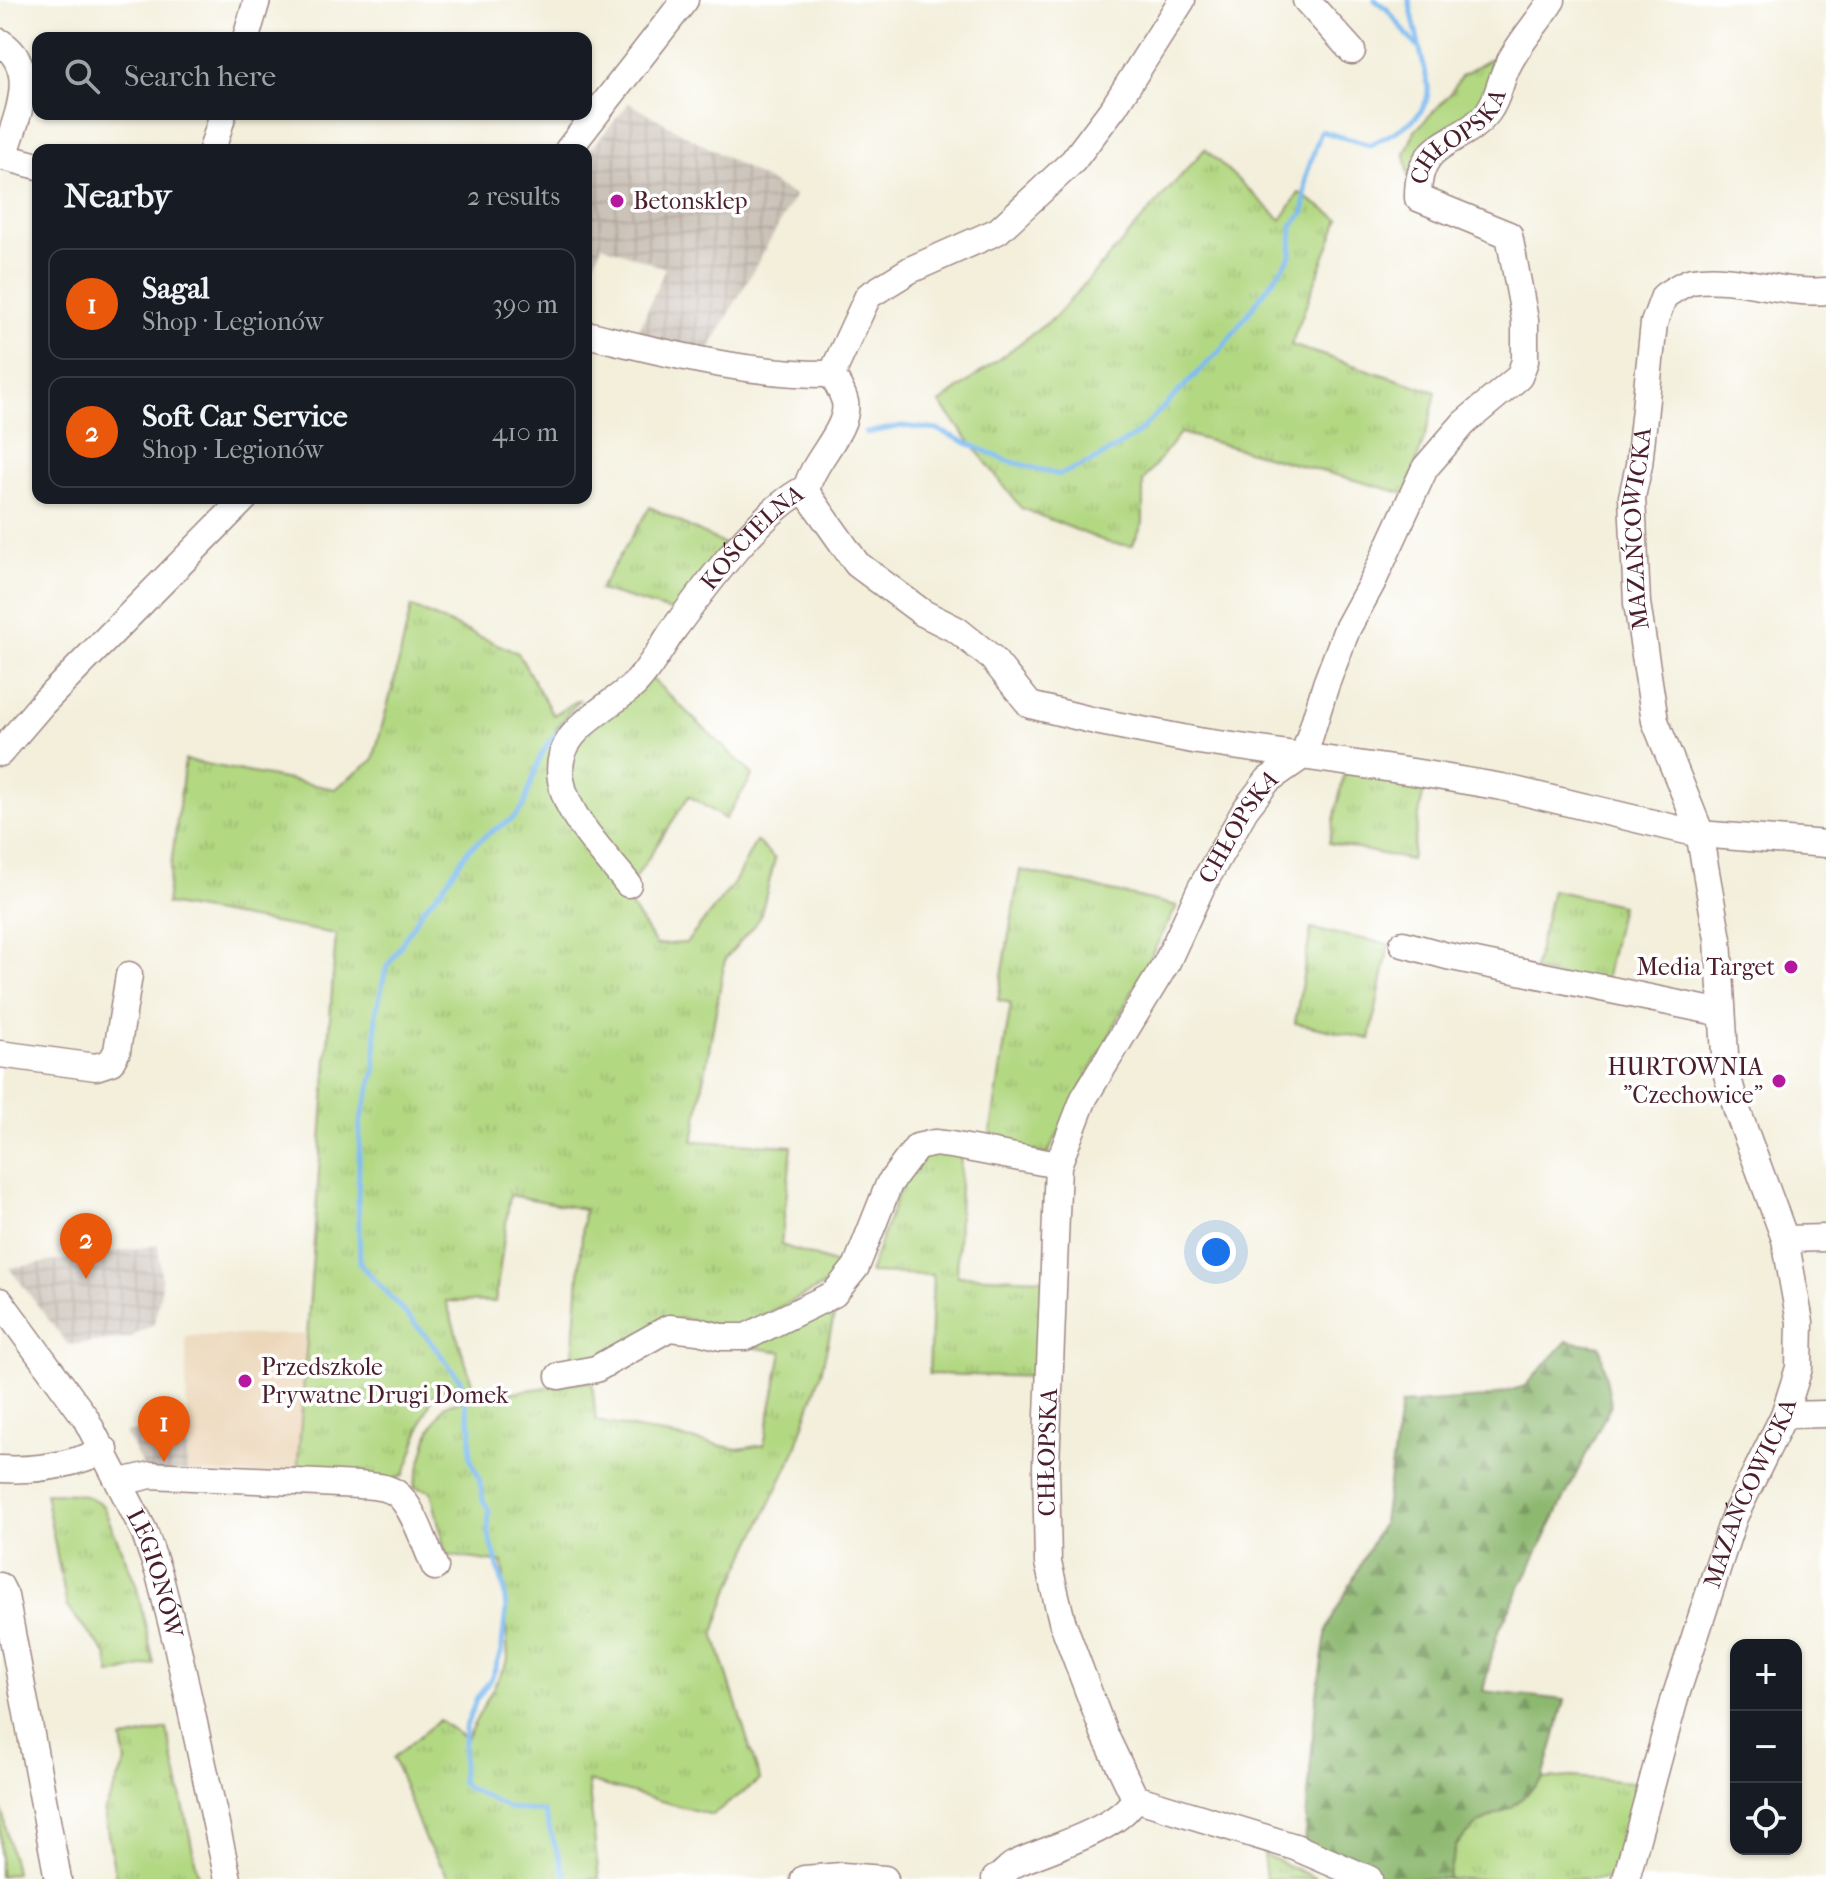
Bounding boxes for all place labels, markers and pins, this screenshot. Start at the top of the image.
place label: Betonsklep [633,187,748,215]
marker: Betonsklep [608,192,626,210]
place label: Media Target [1636,953,1775,981]
marker: Media Target [1782,958,1800,976]
place label: HURTOWNIA "Czechowice" [1607,1053,1763,1109]
marker: HURTOWNIA "Czechowice" [1770,1072,1788,1090]
pin: 2 [60,1213,112,1279]
place label: Przedszkole Prywatne Drugi Domek [261,1353,509,1409]
marker: Przedszkole Prywatne Drugi Domek [236,1372,254,1390]
pin: 1 [138,1396,190,1462]

